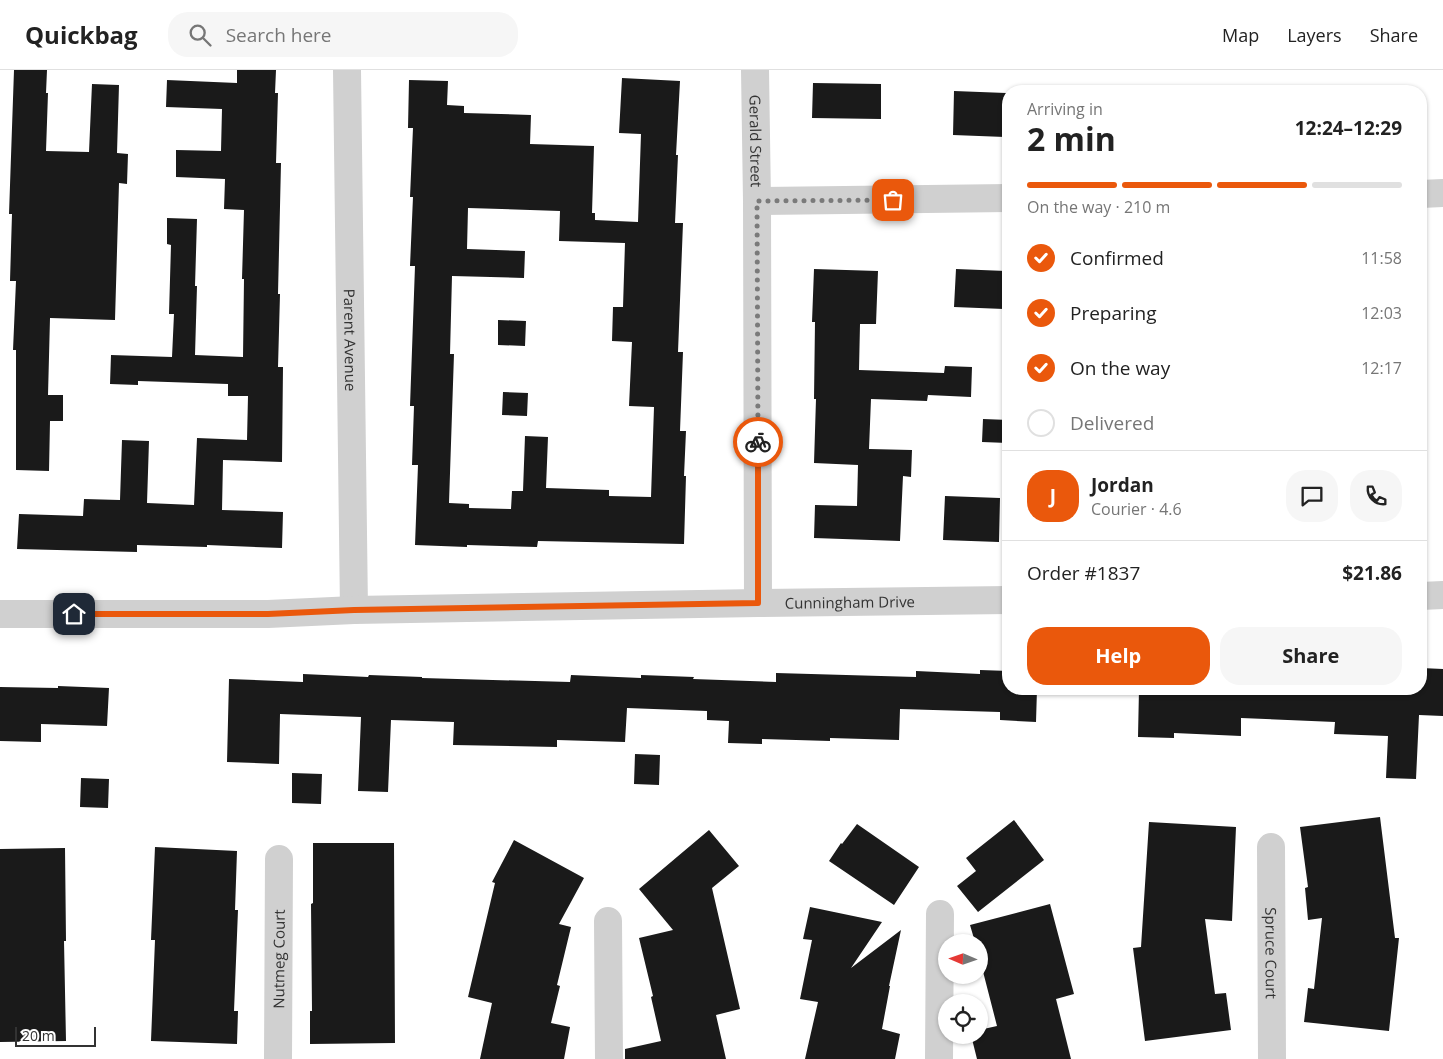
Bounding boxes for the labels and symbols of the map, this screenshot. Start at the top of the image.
street label: Gerald Street [745,95,767,187]
pin [872,179,914,221]
street label: Parent Avenue [340,289,361,391]
courier [733,417,783,467]
street label: Cunningham Drive [785,591,915,613]
pin [53,593,95,635]
street label: Spruce Court [1261,907,1282,999]
street label: Nutmeg Court [268,909,289,1009]
north arrow [938,934,988,984]
scale bar [15,1024,96,1047]

